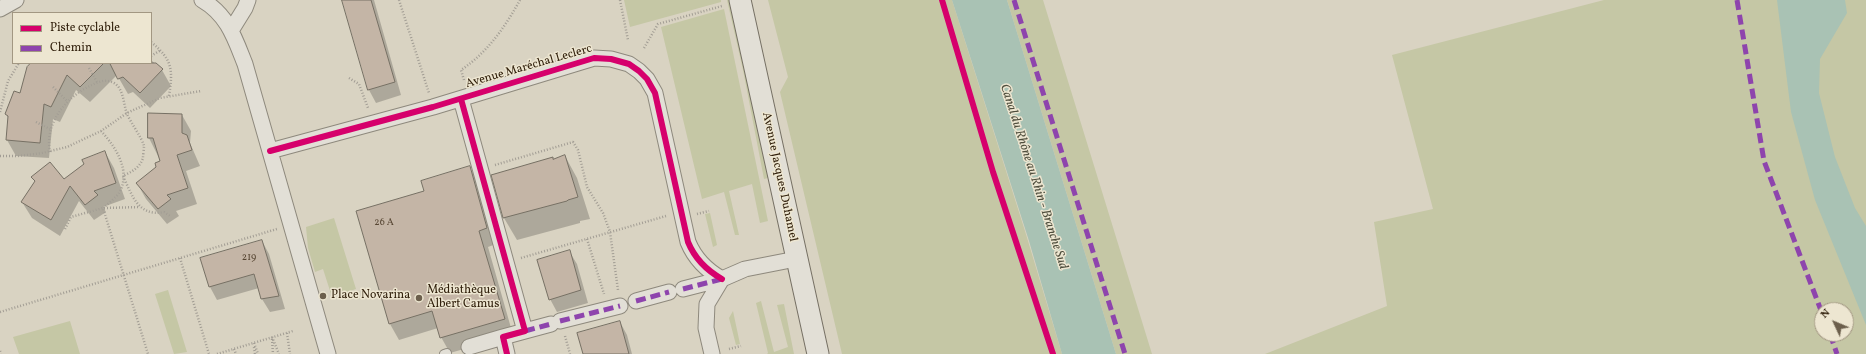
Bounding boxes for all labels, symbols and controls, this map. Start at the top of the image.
legend [12,12,152,64]
text: Piste cyclable [50,20,120,36]
text: Chemin [50,40,92,56]
street label: Avenue Maréchal Leclerc [464,42,594,92]
water label: Canal du Rhône au Rhin - Branche Sud [996,82,1070,272]
street label: Avenue Jacques Duhamel [758,111,800,243]
house number: 26 A [374,217,394,229]
house number: 219 [242,252,256,264]
place label: Médiathèque Albert Camus [427,284,499,312]
place label: Place Novarina [331,289,410,303]
marker: Place Novarina [318,291,328,301]
marker: Médiathèque Albert Camus [414,293,424,303]
north arrow [1814,302,1854,342]
text: N [1818,306,1834,322]

